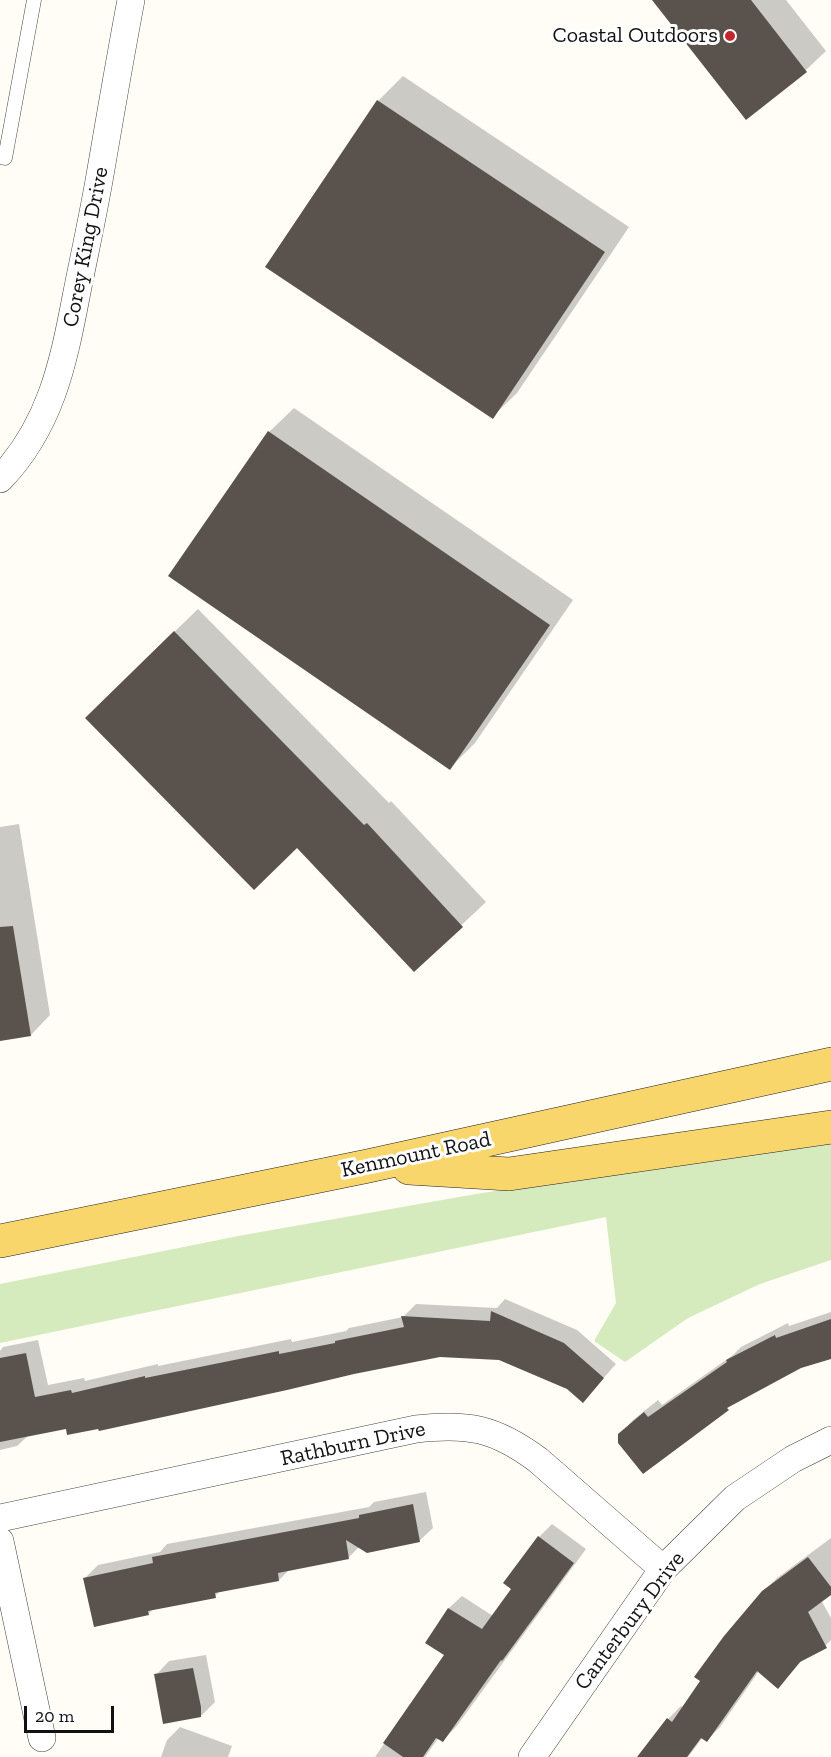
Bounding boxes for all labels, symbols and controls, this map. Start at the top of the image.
place label: Coastal Outdoors [553,23,718,49]
marker: Coastal Outdoors [723,29,737,43]
street label: Corey King Drive [58,165,114,329]
street label: Kenmount Road [339,1126,493,1184]
street label: Rathburn Drive [278,1416,428,1472]
street label: Canterbury Drive [569,1547,691,1695]
scale bar [27,1694,117,1732]
text: 20 m [35,1705,74,1727]

